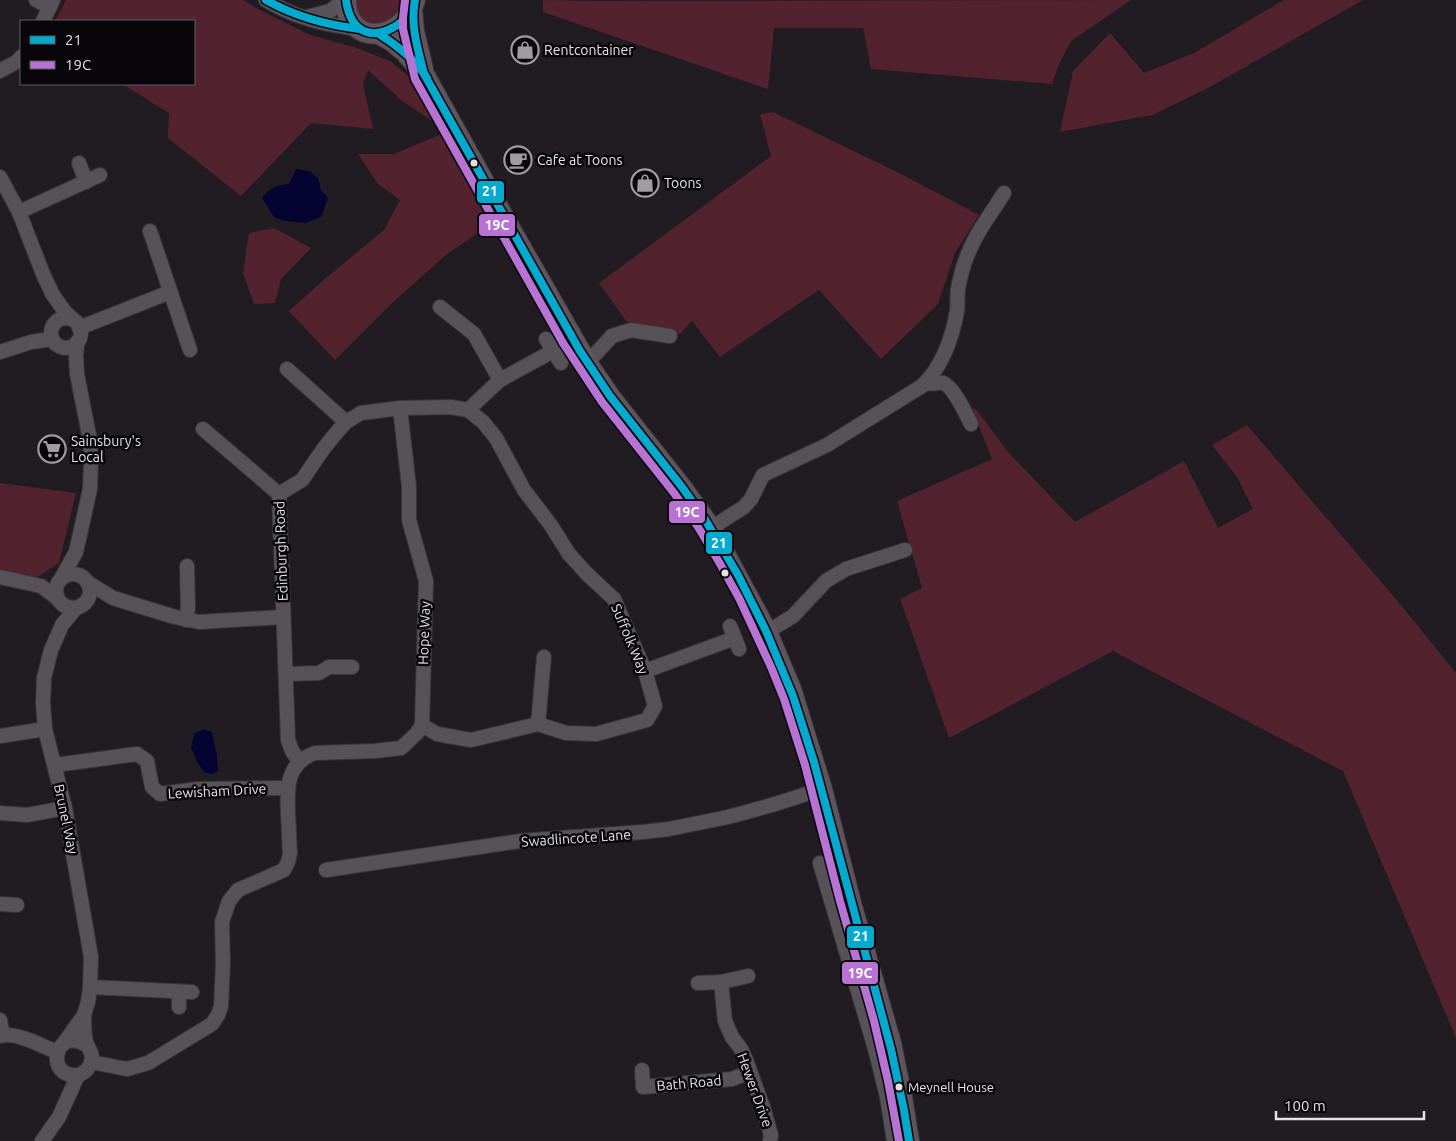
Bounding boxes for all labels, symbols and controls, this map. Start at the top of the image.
legend [20,20,195,85]
text: 21 [65,31,82,48]
shop icon: Rentcontainer [510,35,540,65]
place label: Rentcontainer [544,42,634,58]
text: 19C [65,56,91,73]
cafe icon: Cafe at Toons [503,145,533,175]
place label: Cafe at Toons [537,152,623,168]
unlabelled marker [469,158,479,168]
shop icon: Toons [630,168,660,198]
place label: Toons [664,175,702,191]
line badge: 21 [476,180,505,204]
text: 21 [482,183,498,199]
line badge: 19C [478,213,516,237]
text: 19C [485,217,509,233]
place label: Sainsbury's Local [71,433,141,465]
supermarket icon: Sainsbury's Local [37,434,67,464]
line badge: 19C [668,500,706,524]
street label: Edinburgh Road [271,501,291,601]
text: 19C [675,504,699,520]
line badge: 21 [705,531,733,555]
text: 21 [711,535,727,551]
unlabelled marker [720,568,730,578]
street label: Hope Way [415,601,433,665]
street label: Suffolk Way [608,601,652,677]
street label: Lewisham Drive [167,780,267,802]
street label: Brunel Way [51,782,81,856]
street label: Swadlincote Lane [521,826,631,850]
line badge: 21 [846,925,875,949]
text: 21 [853,928,869,944]
line badge: 19C [841,961,879,985]
text: 19C [848,965,872,981]
street label: Hewer Drive [734,1051,776,1129]
street label: Bath Road [656,1072,722,1094]
place label: Meynell House [908,1080,994,1094]
marker: Meynell House [894,1082,904,1092]
scale bar [1276,1088,1424,1120]
text: 100 m [1284,1097,1326,1114]

